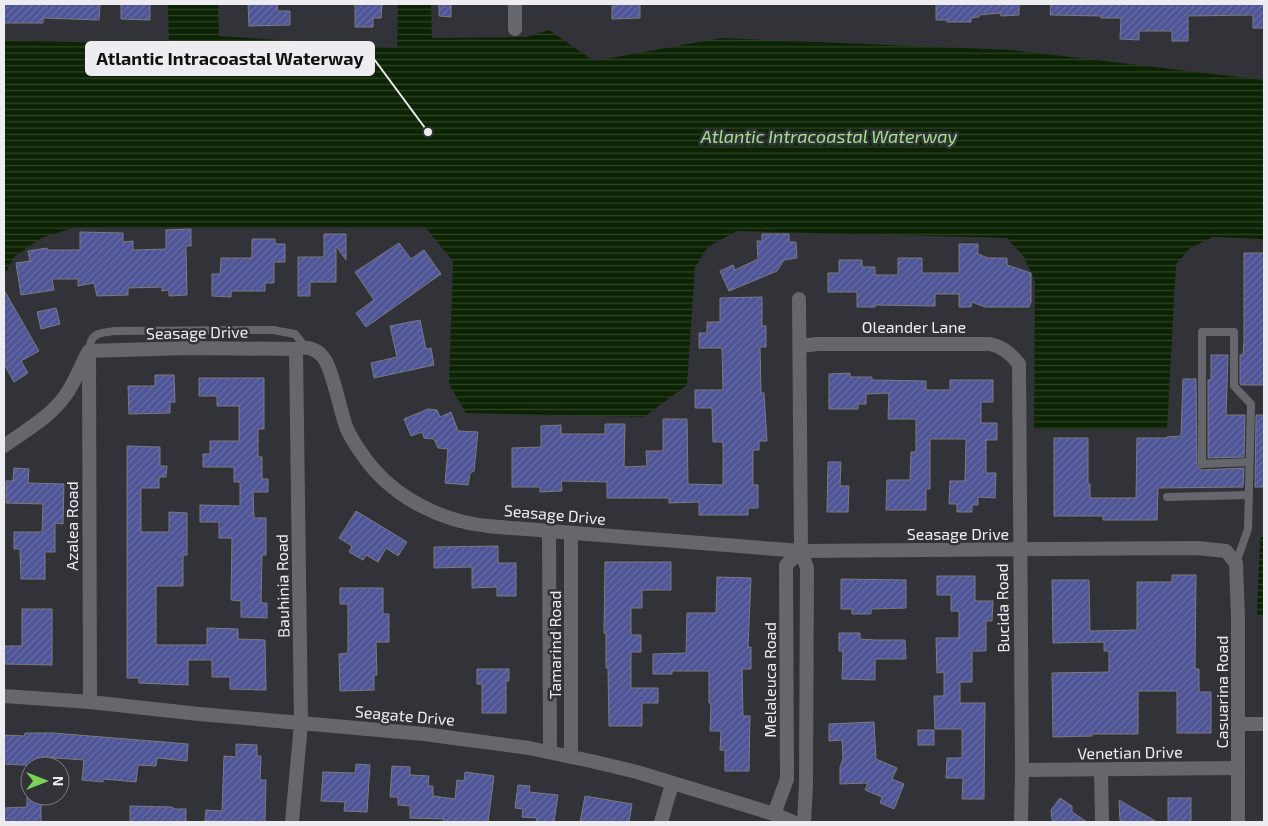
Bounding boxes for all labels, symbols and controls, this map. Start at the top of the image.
callout: Atlantic Intracoastal Waterway [86,42,374,75]
text: Atlantic Intracoastal Waterway [96,47,365,69]
water label: Atlantic Intracoastal Waterway [700,125,958,147]
street label: Oleander Lane [862,317,966,336]
street label: Seasage Drive [146,322,248,342]
street label: Azalea Road [62,481,81,571]
street label: Seasage Drive [503,500,607,528]
street label: Seasage Drive [907,524,1009,543]
street label: Bauhinia Road [272,534,292,638]
street label: Bucida Road [992,563,1012,653]
street label: Tamarind Road [545,591,564,699]
street label: Melaleuca Road [760,622,779,738]
street label: Casuarina Road [1212,636,1231,748]
street label: Seagate Drive [354,701,456,729]
street label: Venetian Drive [1077,742,1183,762]
north arrow [20,756,70,806]
text: N [50,776,67,786]

